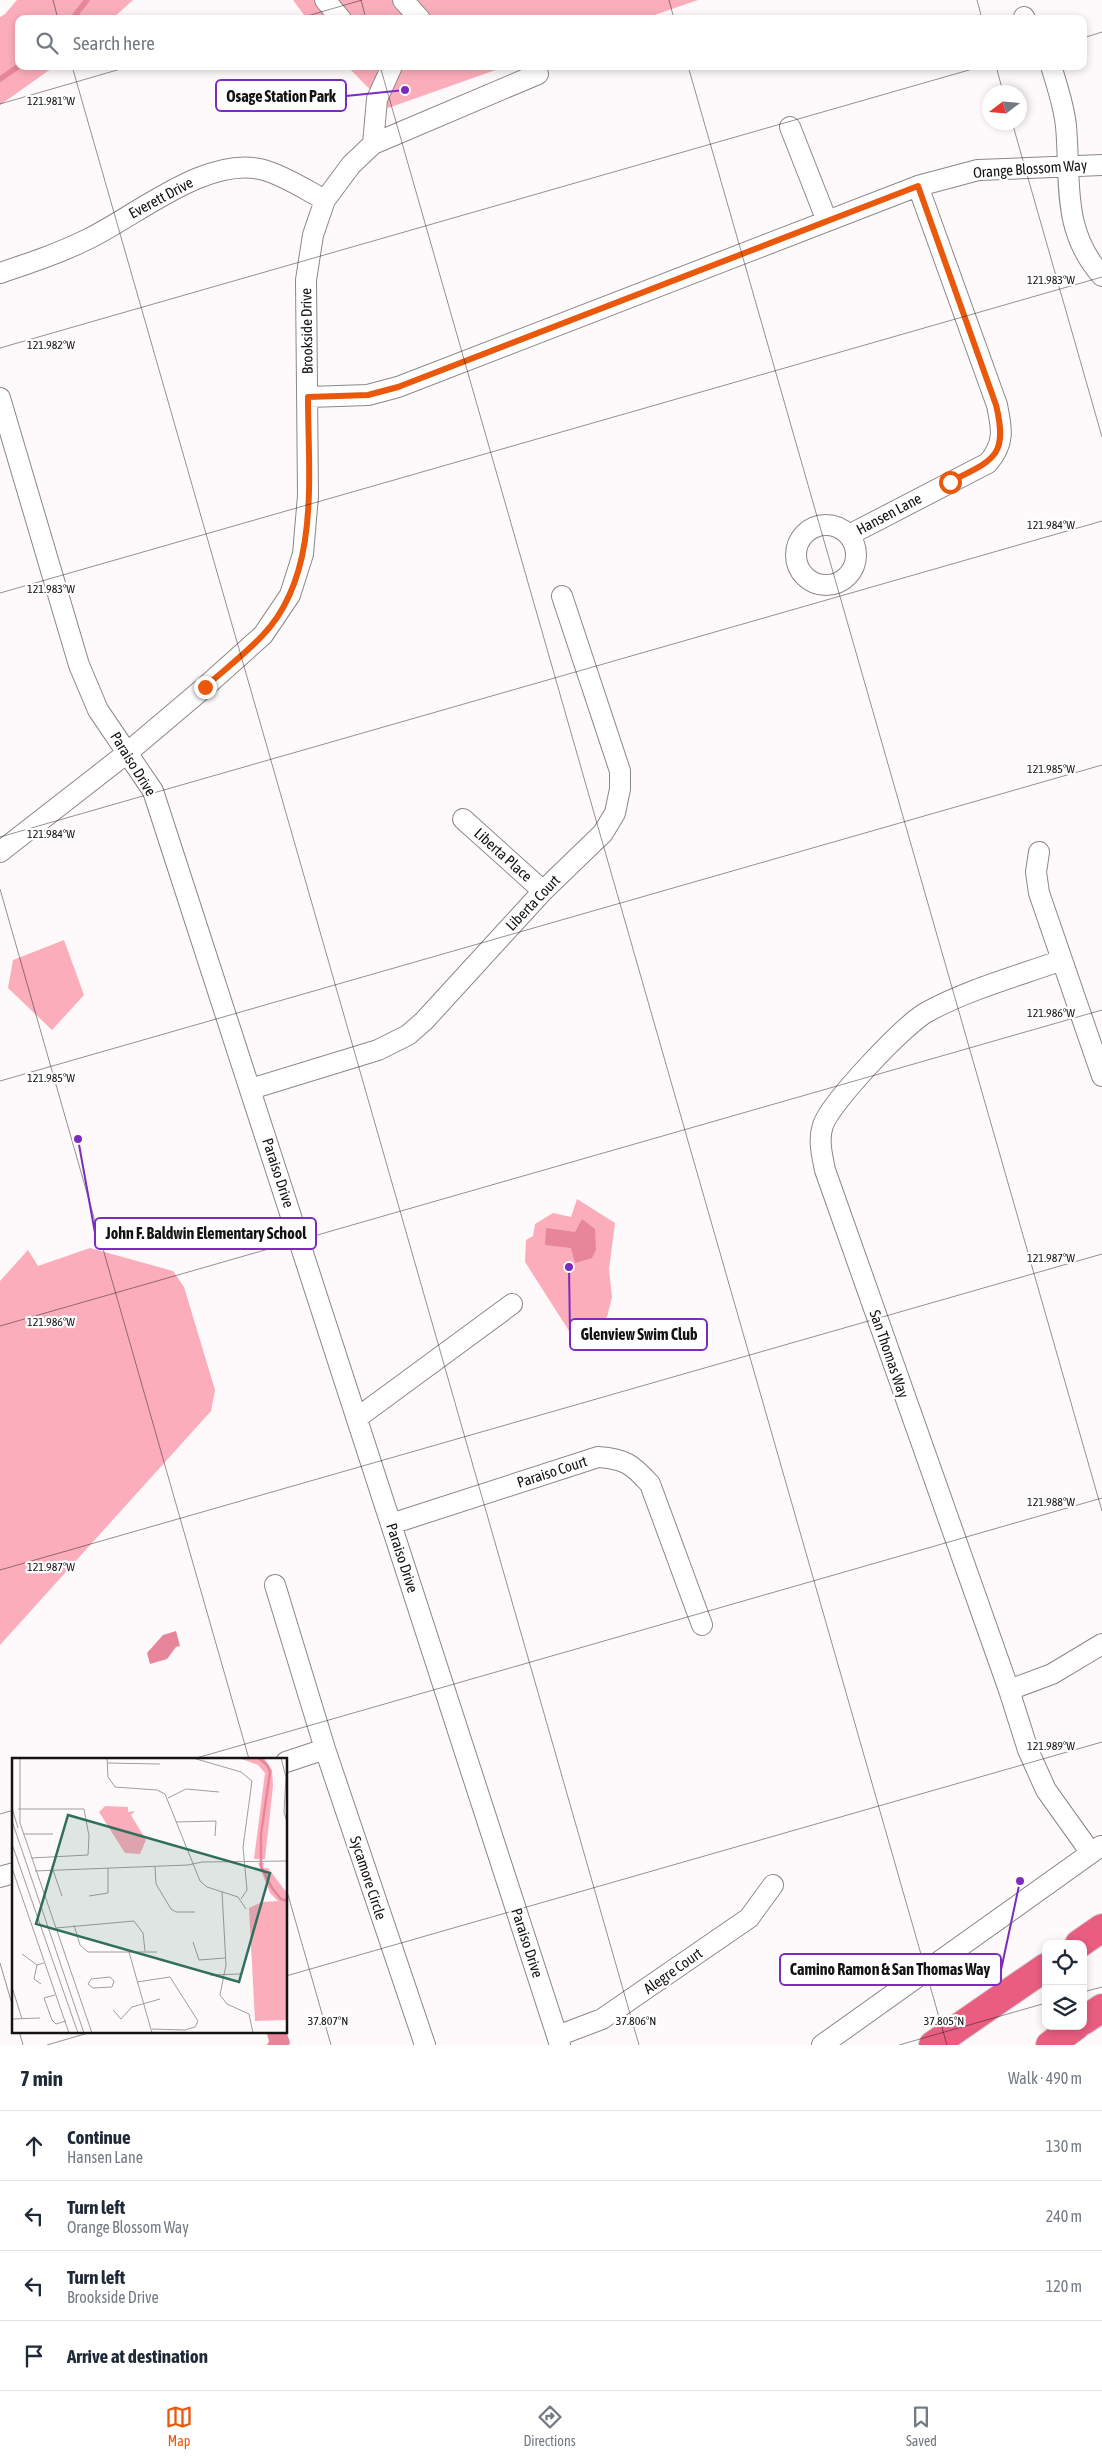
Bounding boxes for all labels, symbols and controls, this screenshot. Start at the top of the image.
search box [15,15,1087,70]
icon: search [33,29,61,57]
text: Search here [73,32,155,54]
callout: Osage Station Park [216,80,346,111]
north arrow [982,85,1027,130]
text: Osage Station Park [226,87,337,105]
text: 121.981°W [27,94,75,108]
street label: Orange Blossom Way [972,156,1088,181]
street label: Everett Drive [126,173,196,222]
text: 121.983°W [1027,273,1075,287]
street label: Brookside Drive [297,288,316,374]
text: 121.982°W [27,338,75,352]
route start [939,471,962,494]
street label: Hansen Lane [853,489,924,538]
text: 121.984°W [1027,518,1075,532]
text: 121.983°W [27,582,75,596]
route end [194,676,217,699]
street label: Paraiso Drive [107,729,160,799]
text: 121.985°W [1027,762,1075,776]
street label: Liberta Place [471,824,536,885]
text: 121.984°W [27,827,75,841]
street label: Liberta Court [502,871,563,934]
text: 121.986°W [1027,1006,1075,1020]
text: 121.985°W [27,1071,75,1085]
street label: Paraiso Drive [259,1136,298,1210]
callout: John F. Baldwin Elementary School [95,1218,316,1249]
text: John F. Baldwin Elementary School [105,1224,307,1242]
text: 121.987°W [1027,1251,1075,1265]
street label: San Thomas Way [866,1308,912,1400]
text: 121.986°W [27,1315,75,1329]
callout: Glenview Swim Club [570,1319,707,1350]
text: Glenview Swim Club [581,1325,698,1343]
street label: Paraiso Court [515,1452,589,1491]
text: 121.988°W [1027,1495,1075,1509]
street label: Paraiso Drive [383,1521,422,1595]
text: 121.987°W [27,1560,75,1574]
text: 121.989°W [1027,1739,1075,1753]
inset map [12,1758,288,2032]
street label: Sycamore Circle [347,1834,390,1922]
street label: Paraiso Drive [508,1906,547,1980]
map controls [1042,1940,1087,2030]
button: locate [1042,1940,1087,1985]
street label: Alegre Court [640,1944,705,1997]
callout: Camino Ramon & San Thomas Way [780,1954,1001,1985]
text: Camino Ramon & San Thomas Way [790,1960,991,1978]
button: layers [1042,1985,1087,2030]
text: 37.807°N [308,2014,348,2028]
text: 37.806°N [616,2014,656,2028]
text: 37.805°N [924,2014,964,2028]
text: 7 min [20,2066,63,2090]
text: Walk · 490 m [1008,2069,1082,2087]
text: Continue [67,2126,131,2148]
icon: ahead [20,2132,48,2160]
text: 130 m [1046,2137,1082,2155]
text: Hansen Lane [67,2148,143,2166]
text: Turn left [67,2196,125,2218]
icon: left [20,2202,48,2230]
text: 240 m [1046,2207,1082,2225]
text: Orange Blossom Way [67,2218,189,2236]
text: Turn left [67,2266,125,2288]
icon: left [20,2272,48,2300]
text: 120 m [1046,2277,1082,2295]
text: Brookside Drive [67,2288,159,2306]
icon: arrive [20,2342,48,2370]
text: Arrive at destination [67,2345,208,2367]
tab: Map [165,2403,193,2449]
tab: Directions [523,2403,576,2449]
tab: Saved [906,2403,937,2449]

